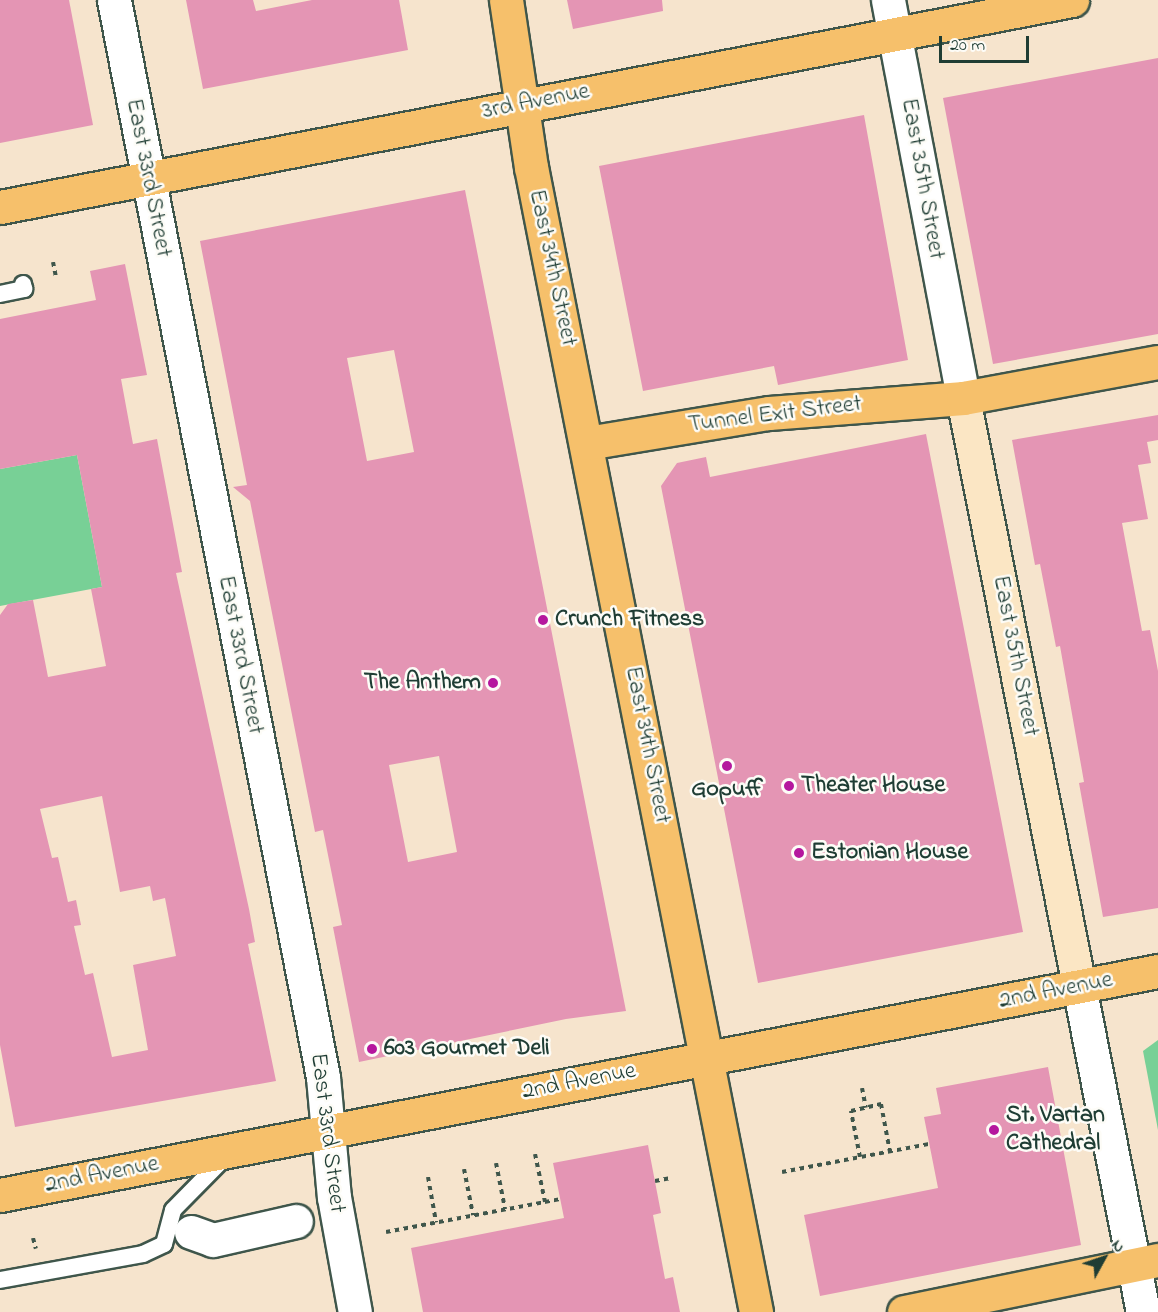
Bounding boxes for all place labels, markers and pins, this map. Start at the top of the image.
place label: Crunch Fitness [555,606,704,634]
marker: Crunch Fitness [536,613,550,627]
place label: The Anthem [364,669,481,697]
marker: The Anthem [486,676,500,690]
marker: Gopuff [720,759,734,773]
place label: Theater House [801,772,945,800]
place label: Gopuff [691,776,763,804]
marker: Theater House [782,779,796,793]
place label: Estonian House [811,839,968,867]
marker: Estonian House [792,846,806,860]
place label: 603 Gourmet Deli [384,1035,550,1063]
marker: 603 Gourmet Deli [365,1042,379,1056]
place label: St. Vartan Cathedral [1006,1102,1105,1158]
marker: St. Vartan Cathedral [987,1123,1001,1137]

